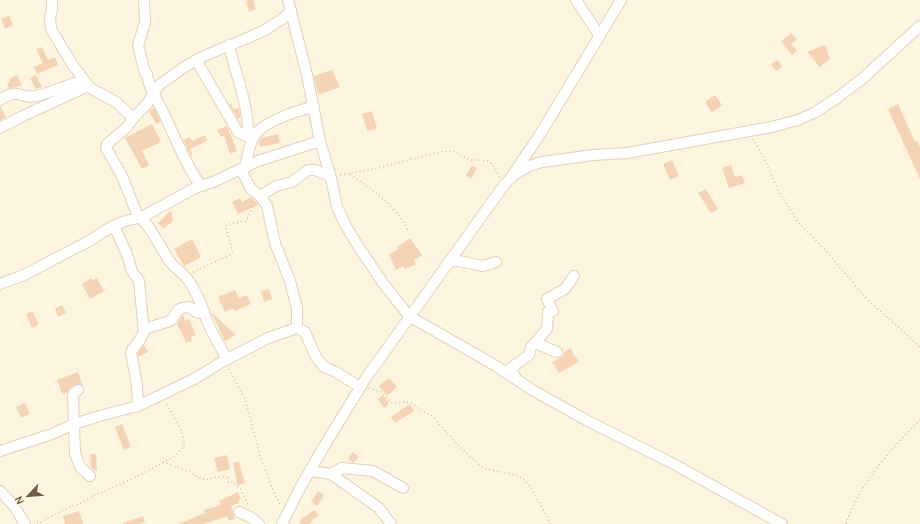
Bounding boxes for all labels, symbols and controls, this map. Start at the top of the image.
north arrow [8,476,48,516]
text: N [12,494,27,507]

